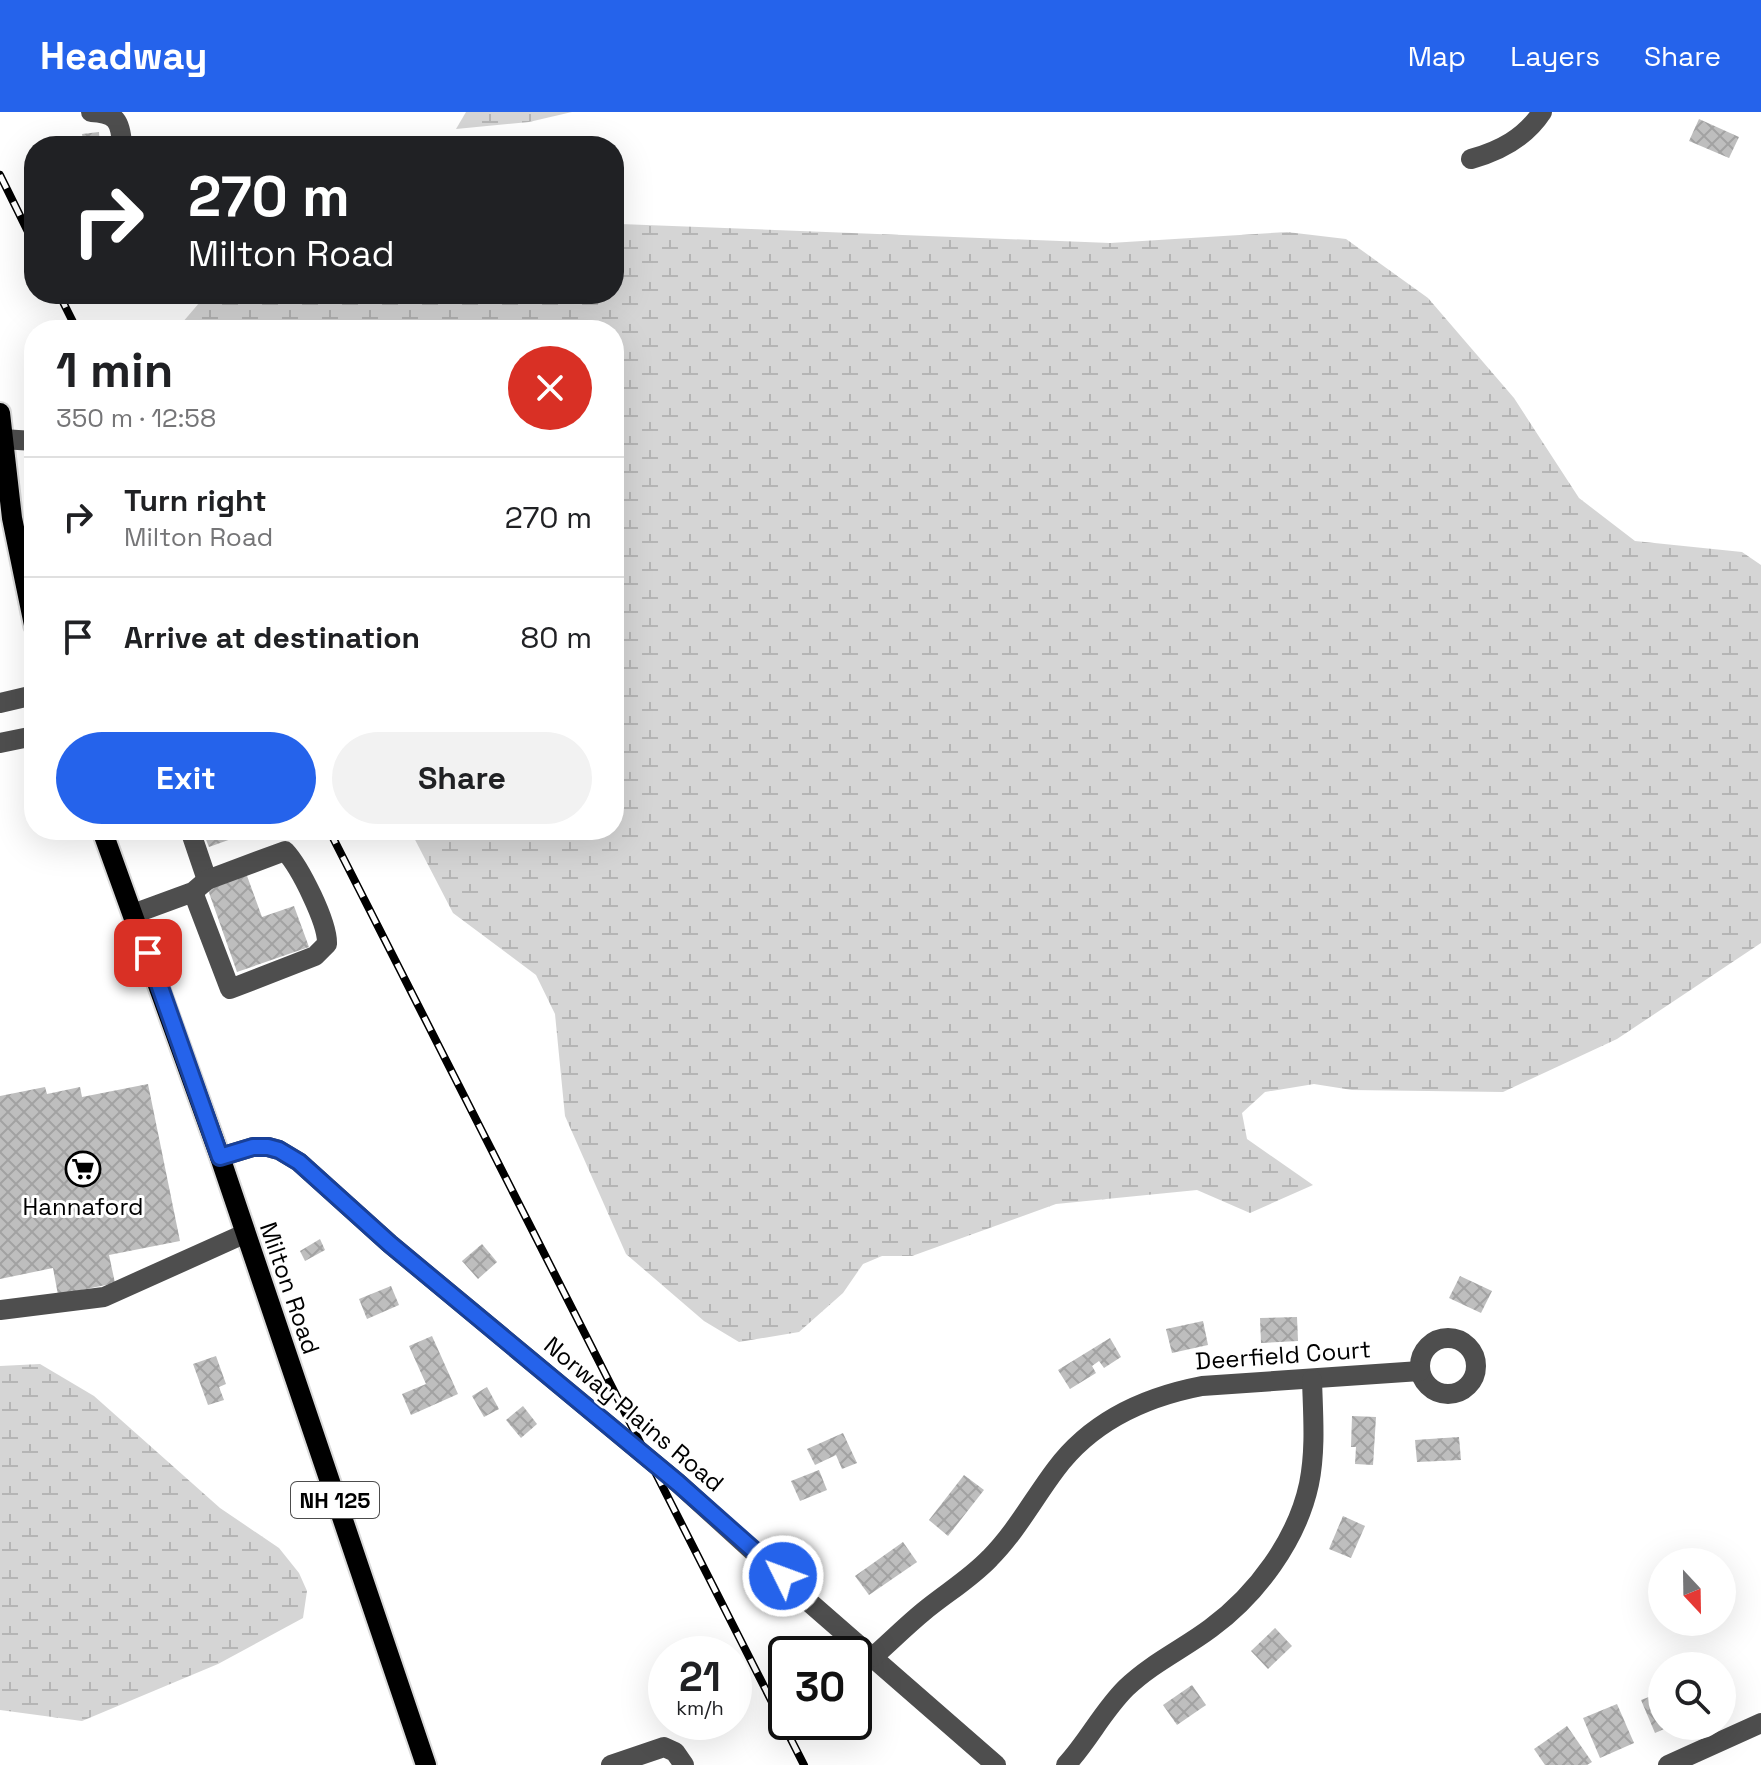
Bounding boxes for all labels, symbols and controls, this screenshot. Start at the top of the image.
text: Headway [40,32,207,80]
text: Map [1408,38,1466,74]
text: Layers [1510,38,1600,74]
text: Share [1644,38,1721,74]
text: 270 m [188,161,350,232]
icon: right [56,168,160,272]
text: Milton Road [188,231,395,277]
text: 1 min [56,340,173,401]
button: close [508,346,592,430]
text: 350 m · 12:58 [56,401,216,435]
text: Turn right [124,481,267,520]
icon: right [56,495,100,539]
text: 270 m [505,498,592,537]
text: Milton Road [124,520,273,554]
icon: arrive [56,615,100,659]
text: Arrive at destination [124,618,420,657]
text: 80 m [521,618,592,657]
button: Exit [56,732,316,824]
button: Share [332,732,592,824]
pin [114,919,182,987]
icon: arrive [126,931,170,975]
supermarket icon: Hannaford [64,1150,102,1188]
place label: Hannaford [23,1191,143,1222]
street label: Milton Road [253,1218,327,1358]
street label: Norway Plains Road [538,1330,730,1498]
street label: Deerfield Court [1194,1333,1372,1377]
road number: NH 125 [291,1482,379,1518]
position arrow [741,1534,825,1618]
north arrow [1648,1548,1736,1636]
map controls [1648,1548,1736,1740]
speed limit sign: 30 [768,1636,872,1740]
text: 21 [679,1652,721,1703]
button: search [1648,1652,1736,1740]
text: km/h [676,1695,724,1721]

